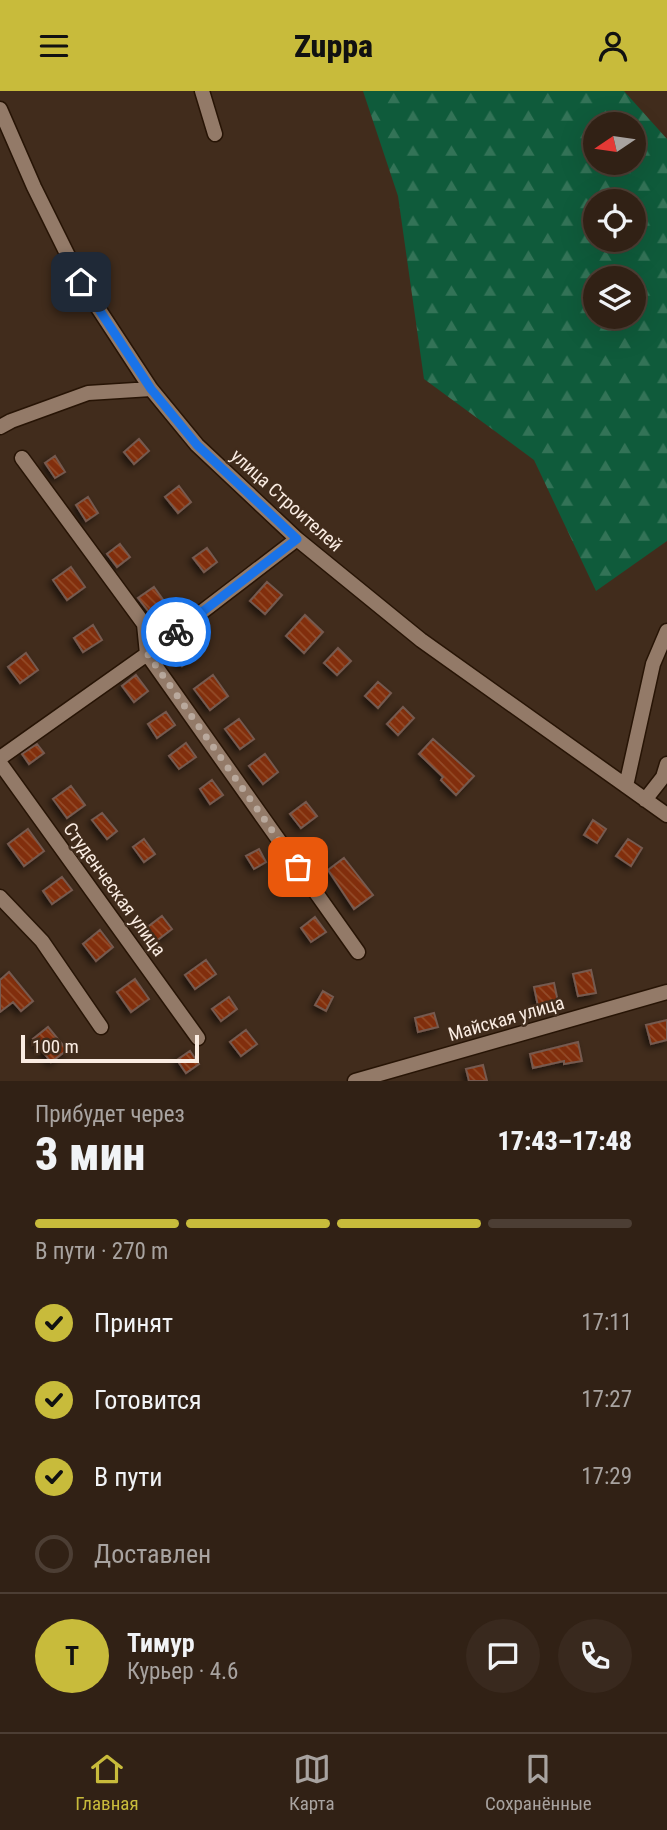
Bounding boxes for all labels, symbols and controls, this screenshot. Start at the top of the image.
icon: menu [35,27,73,65]
text: Zuppa [294,27,373,65]
icon: person [594,27,632,65]
north arrow [583,112,646,175]
map controls [583,112,646,329]
button: locate [583,189,646,252]
pin [51,252,111,312]
icon: home [62,263,100,301]
button: layers [583,266,646,329]
street label: улица Строителей [226,444,347,557]
courier [141,597,211,667]
icon: bike [157,613,195,651]
street label: Студенческая улица [58,818,171,961]
pin [268,837,328,897]
icon: bag [279,848,317,886]
street label: Майская улица [445,991,567,1046]
scale bar [21,1032,200,1064]
text: 100 m [32,1035,79,1058]
text: Прибудет через [35,1101,185,1128]
text: 17:43–17:48 [498,1126,632,1156]
text: 3 мин [35,1127,145,1181]
text: В пути · 270 m [35,1238,168,1265]
icon: check [35,1304,73,1342]
text: Принят [94,1308,173,1338]
text: 17:11 [581,1309,632,1336]
icon: check [35,1381,73,1419]
text: Готовится [94,1385,202,1415]
text: 17:27 [581,1386,632,1413]
icon: check [35,1458,73,1496]
text: В пути [94,1462,163,1492]
text: 17:29 [581,1463,632,1490]
text: Доставлен [94,1539,211,1569]
button: chat [466,1619,540,1693]
button: phone [558,1619,632,1693]
text: Тимур [127,1628,195,1658]
text: Т [65,1641,79,1671]
text: Курьер · 4.6 [127,1658,238,1685]
tab: Главная [75,1750,139,1815]
tab: Карта [289,1750,335,1815]
tab: Сохранённые [485,1750,592,1815]

